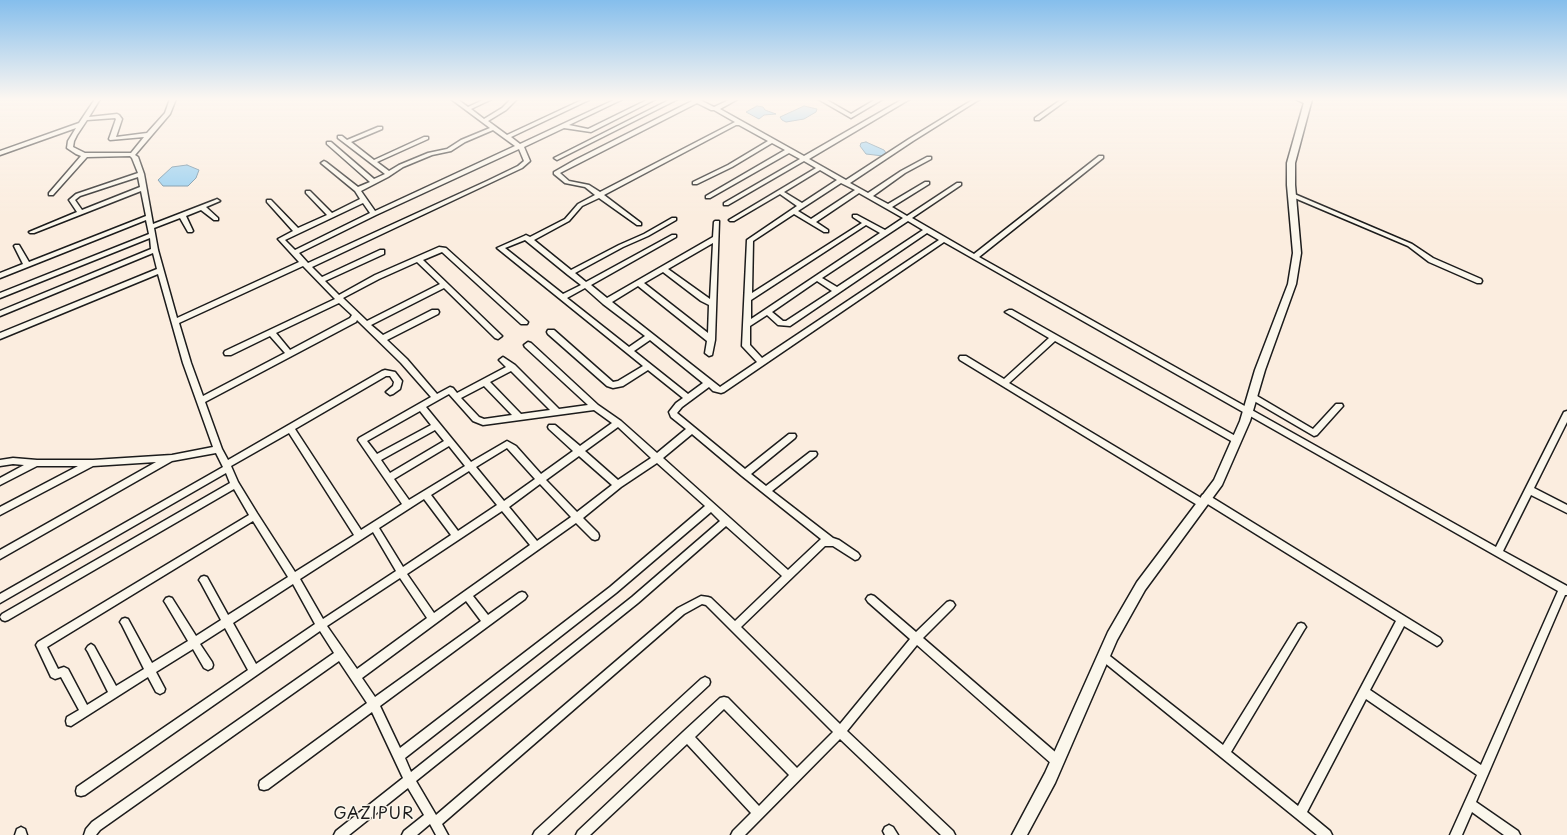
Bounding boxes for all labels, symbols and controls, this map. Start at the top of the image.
district label: GAZIPUR [334,805,414,825]

